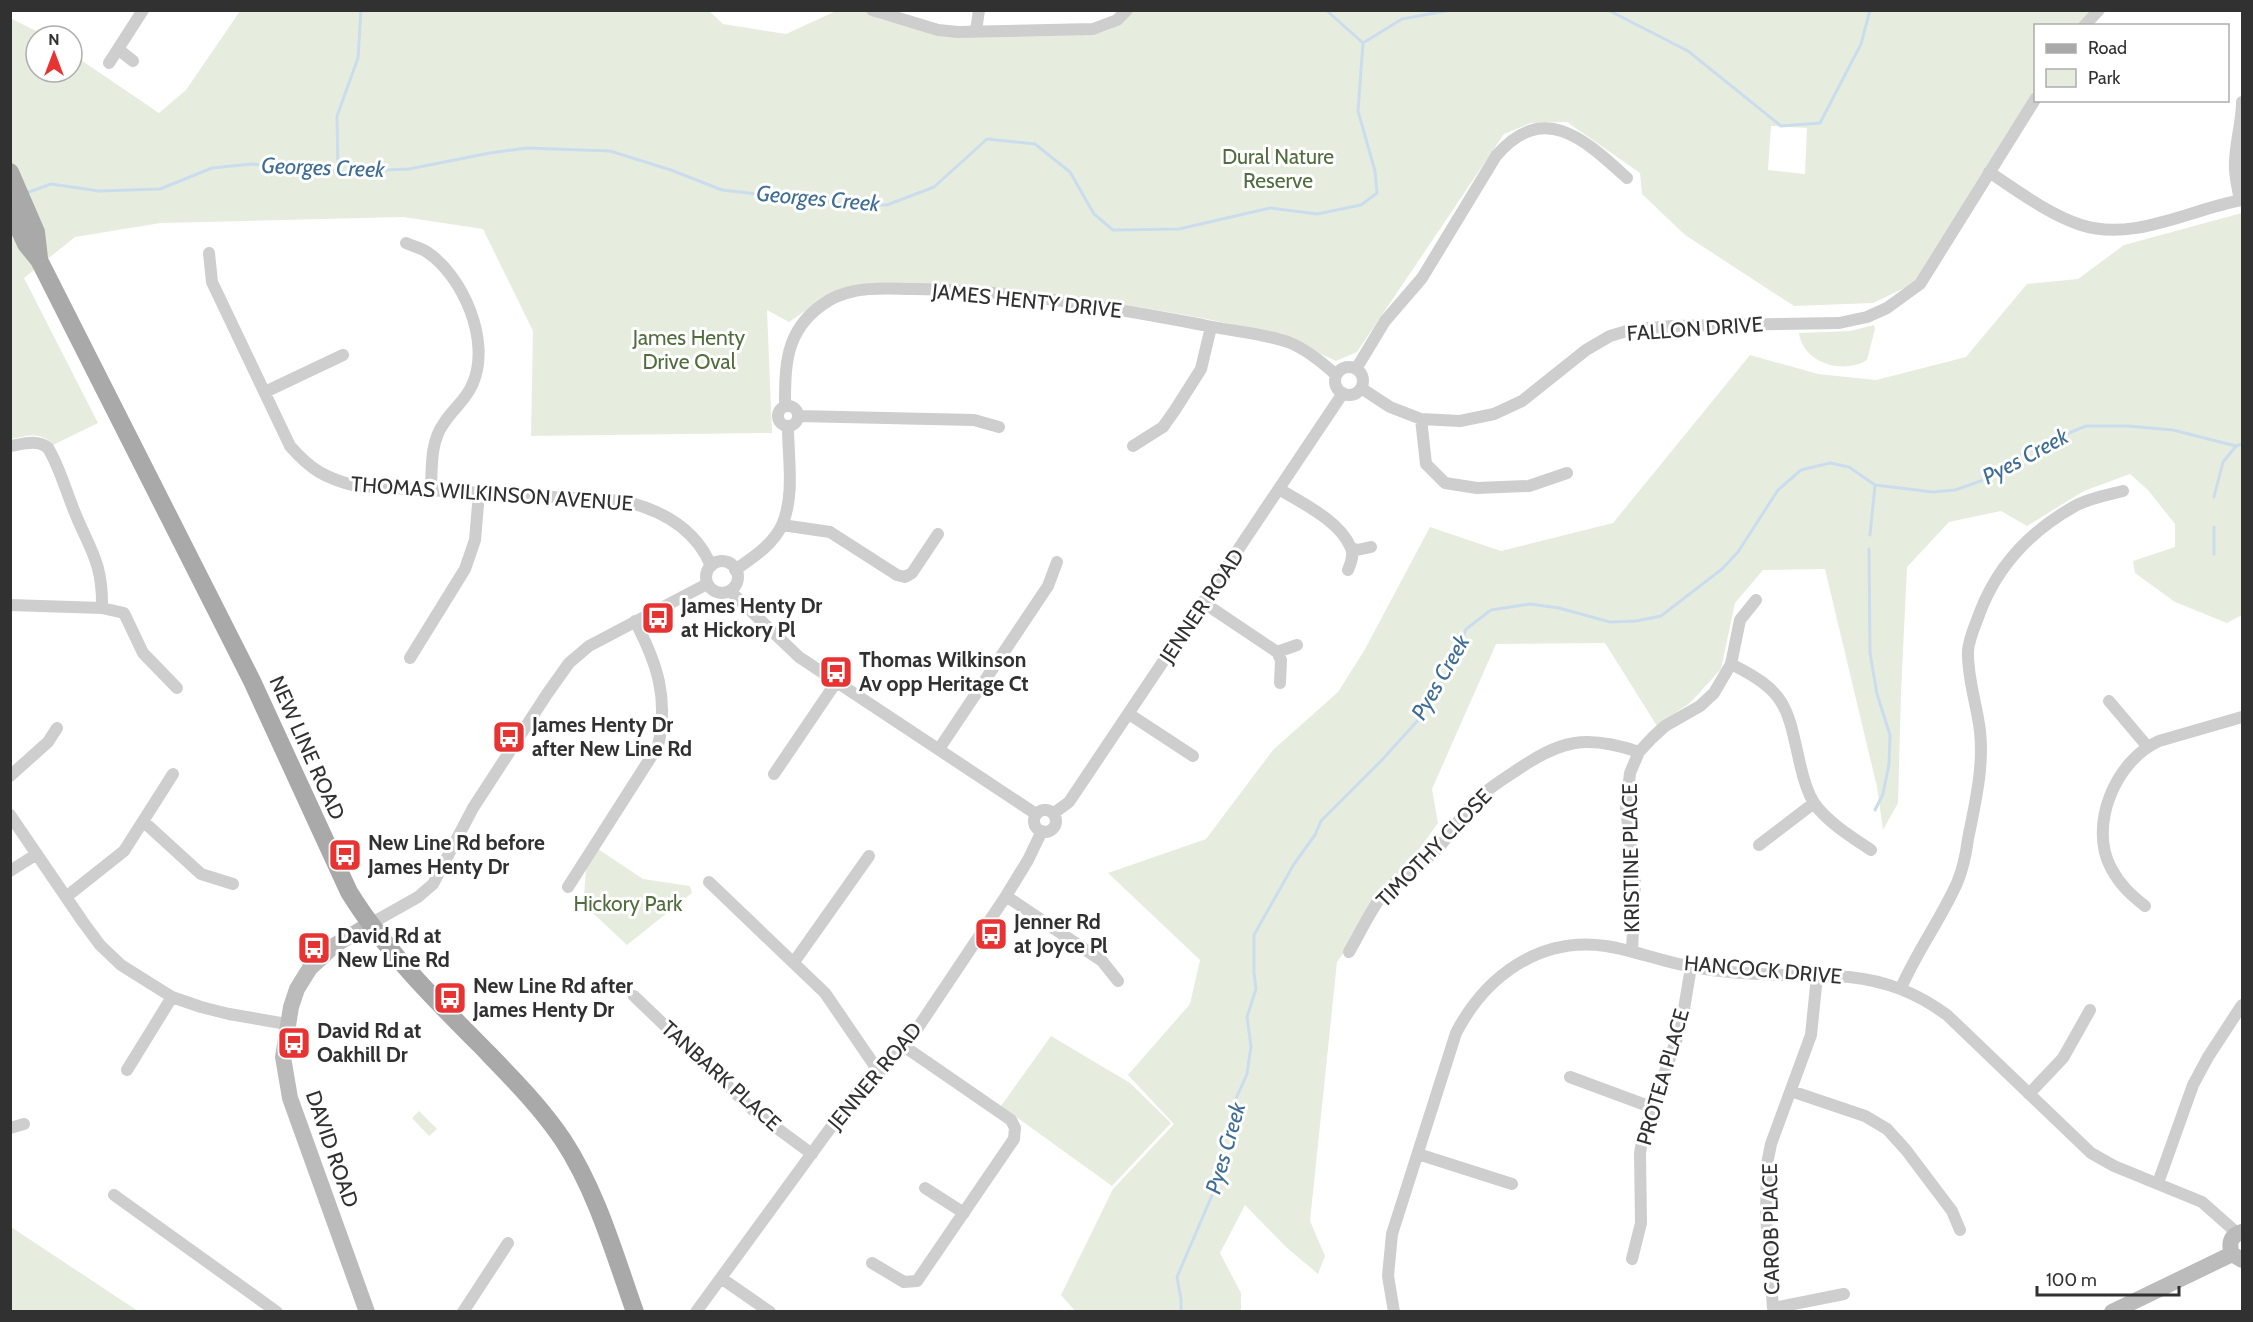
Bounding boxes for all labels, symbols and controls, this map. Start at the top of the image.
north arrow [24,24,84,84]
legend [2034,24,2229,102]
text: N [48,30,60,49]
text: Road [2088,37,2127,59]
text: Park [2088,67,2121,89]
park label: Dural Nature Reserve [1222,144,1334,193]
water label: Georges Creek [261,152,386,183]
water label: Georges Creek [755,180,881,217]
street label: JAMES HENTY DRIVE [930,278,1123,323]
street label: FALLON DRIVE [1626,311,1764,346]
park label: James Henty Drive Oval [632,325,746,374]
water label: Pyes Creek [1978,422,2073,490]
street label: THOMAS WILKINSON AVENUE [350,471,634,516]
street label: JENNER ROAD [1154,544,1249,668]
place label: James Henty Dr at Hickory Pl [680,593,822,642]
bus stop icon: James Henty Dr at Hickory Pl [640,600,676,636]
water label: Pyes Creek [1405,630,1476,724]
place label: Thomas Wilkinson Av opp Heritage Ct [859,647,1029,696]
bus stop icon: Thomas Wilkinson Av opp Heritage Ct [818,654,854,690]
street label: NEW LINE ROAD [265,672,350,824]
place label: James Henty Dr after New Line Rd [531,712,692,761]
bus stop icon: James Henty Dr after New Line Rd [491,719,527,755]
street label: TIMOTHY CLOSE [1371,783,1496,912]
street label: KRISTINE PLACE [1617,783,1644,933]
place label: New Line Rd before James Henty Dr [367,830,545,879]
bus stop icon: New Line Rd before James Henty Dr [327,837,363,873]
park label: Hickory Park [574,891,683,916]
place label: Jenner Rd at Joyce Pl [1013,909,1108,958]
bus stop icon: Jenner Rd at Joyce Pl [973,916,1009,952]
place label: David Rd at New Line Rd [337,923,450,972]
bus stop icon: David Rd at New Line Rd [296,930,332,966]
street label: HANCOCK DRIVE [1683,950,1843,989]
place label: New Line Rd after James Henty Dr [472,973,633,1022]
bus stop icon: New Line Rd after James Henty Dr [432,980,468,1016]
street label: PROTEA PLACE [1631,1006,1694,1148]
street label: TANBARK PLACE [656,1015,786,1136]
street label: JENNER ROAD [822,1017,927,1135]
place label: David Rd at Oakhill Dr [317,1018,421,1067]
bus stop icon: David Rd at Oakhill Dr [276,1025,312,1061]
street label: DAVID ROAD [301,1087,364,1211]
water label: Pyes Creek [1200,1099,1252,1197]
street label: CAROB PLACE [1757,1163,1784,1295]
scale bar [2037,1259,2180,1297]
text: 100 m [2046,1269,2097,1291]

